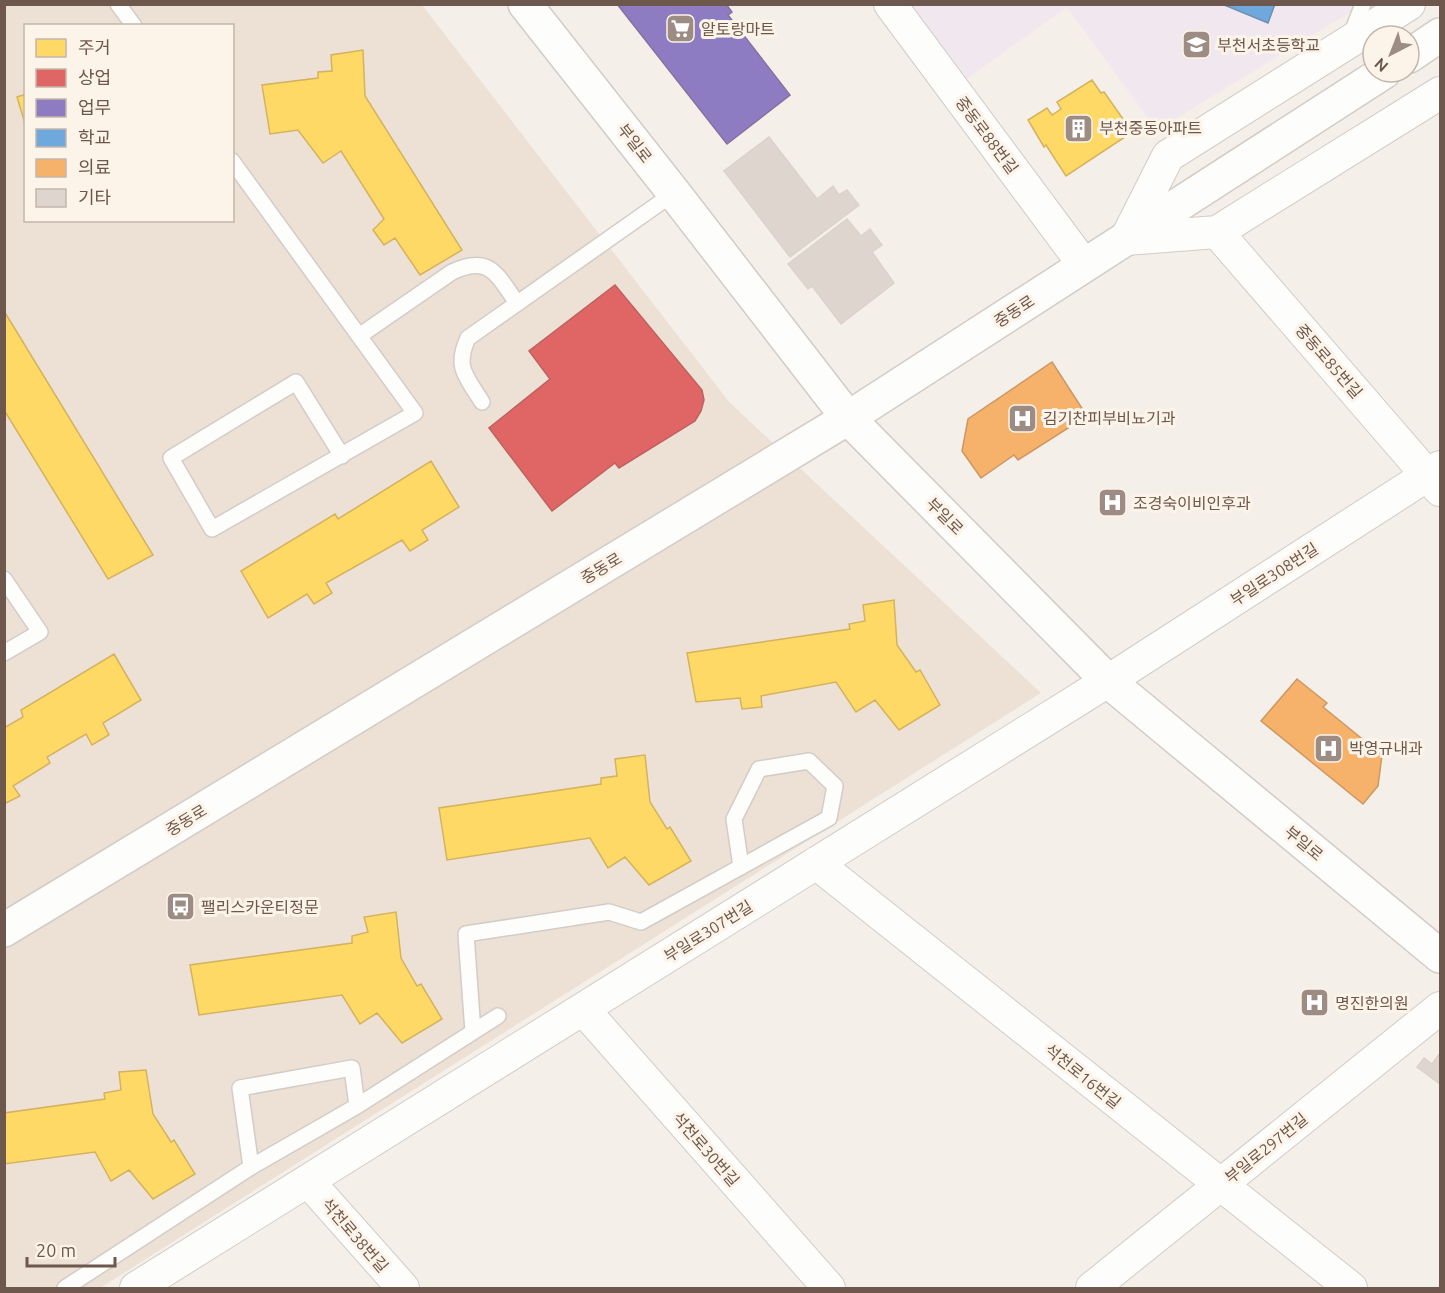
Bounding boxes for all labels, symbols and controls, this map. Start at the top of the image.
supermarket icon: 알토랑마트 [664,13,696,45]
place label: 알토랑마트 [701,20,775,38]
legend [24,24,234,222]
north arrow [1361,24,1421,84]
school or university icon: 부천서초등학교 [1180,29,1212,61]
place label: 부천서초등학교 [1217,36,1320,54]
text: 주거 [78,37,111,57]
text: N [1371,54,1391,76]
text: 상업 [78,67,111,87]
street label: 중동로88번길 [952,93,1022,177]
text: 업무 [78,97,111,117]
building icon: 부천중동아파트 [1062,112,1094,144]
place label: 부천중동아파트 [1099,119,1202,137]
street label: 부일로 [614,120,656,166]
text: 학교 [78,127,111,147]
text: 의료 [78,157,111,177]
text: 기타 [78,187,112,207]
street label: 중동로 [991,291,1038,331]
street label: 중동로85번길 [1292,321,1366,401]
hospital icon: 김기찬피부비뇨기과 [1006,402,1038,434]
place label: 김기찬피부비뇨기과 [1043,409,1176,427]
hospital icon: 조경숙이비인후과 [1096,487,1128,519]
street label: 부일로 [923,494,967,538]
place label: 조경숙이비인후과 [1133,494,1251,512]
street label: 부일로308번길 [1227,539,1321,609]
street label: 중동로 [577,549,625,587]
hospital icon: 박영규내과 [1312,732,1344,764]
place label: 박영규내과 [1349,739,1423,757]
street label: 중동로 [162,801,210,839]
street label: 부일로 [1281,822,1327,864]
bus stop icon: 팰리스카운티정문 [164,891,196,923]
street label: 부일로307번길 [661,897,755,965]
place label: 팰리스카운티정문 [201,898,319,916]
hospital icon: 명진한의원 [1298,987,1330,1019]
place label: 명진한의원 [1335,994,1409,1012]
street label: 석천로16번길 [1042,1040,1124,1112]
street label: 석천로30번길 [669,1109,743,1189]
street label: 부일로297번길 [1221,1109,1311,1187]
street label: 석천로38번길 [318,1195,392,1275]
scale bar [27,1230,116,1268]
text: 20 m [36,1240,76,1260]

